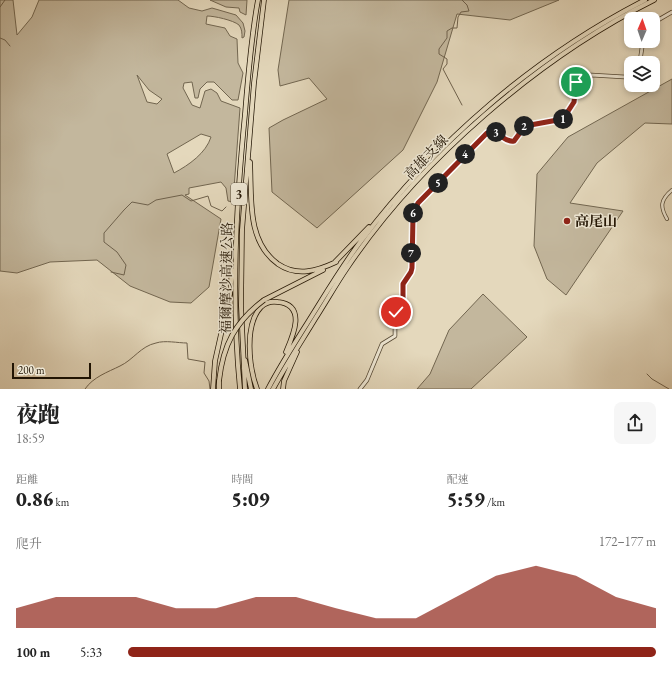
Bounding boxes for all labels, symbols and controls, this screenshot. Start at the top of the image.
north arrow [624,12,660,48]
map controls [624,12,660,92]
button: layers [624,56,660,92]
pin [559,65,593,99]
icon: arrive [565,71,587,93]
pin: 1 [553,109,573,129]
text: 1 [560,112,566,126]
pin: 2 [514,116,534,136]
text: 2 [521,119,527,133]
pin: 3 [486,122,506,142]
text: 3 [493,125,499,139]
street label: 高雄支線 [400,131,452,183]
pin: 4 [455,144,475,164]
text: 4 [462,147,468,161]
pin: 5 [428,173,448,193]
text: 5 [435,176,441,190]
road number: 3 [231,183,247,205]
pin: 6 [403,203,423,223]
text: 6 [410,206,416,220]
place label: 高尾山 [575,212,617,230]
marker: 高尾山 [562,216,572,226]
street label: 福爾摩沙高速公路 [216,222,236,334]
pin: 7 [401,243,421,263]
text: 7 [408,246,414,260]
pin [379,295,413,329]
icon: check [385,301,407,323]
scale bar [12,361,91,380]
text: 200 m [18,363,45,377]
text: 夜跑 [16,400,60,429]
button: share [614,402,656,444]
text: 18:59 [16,430,44,447]
text: 距離 [16,472,38,486]
text: 時間 [231,472,253,486]
text: 配速 [447,472,469,486]
text: 0.86 [16,486,53,512]
text: 5:09 [231,486,270,512]
text: 5:59 [447,486,485,512]
text: km [53,495,69,509]
text: /km [485,495,505,509]
text: 172–177 m [599,533,656,550]
text: 爬升 [16,535,42,552]
text: 100 m [16,644,50,661]
text: 5:33 [80,644,102,661]

